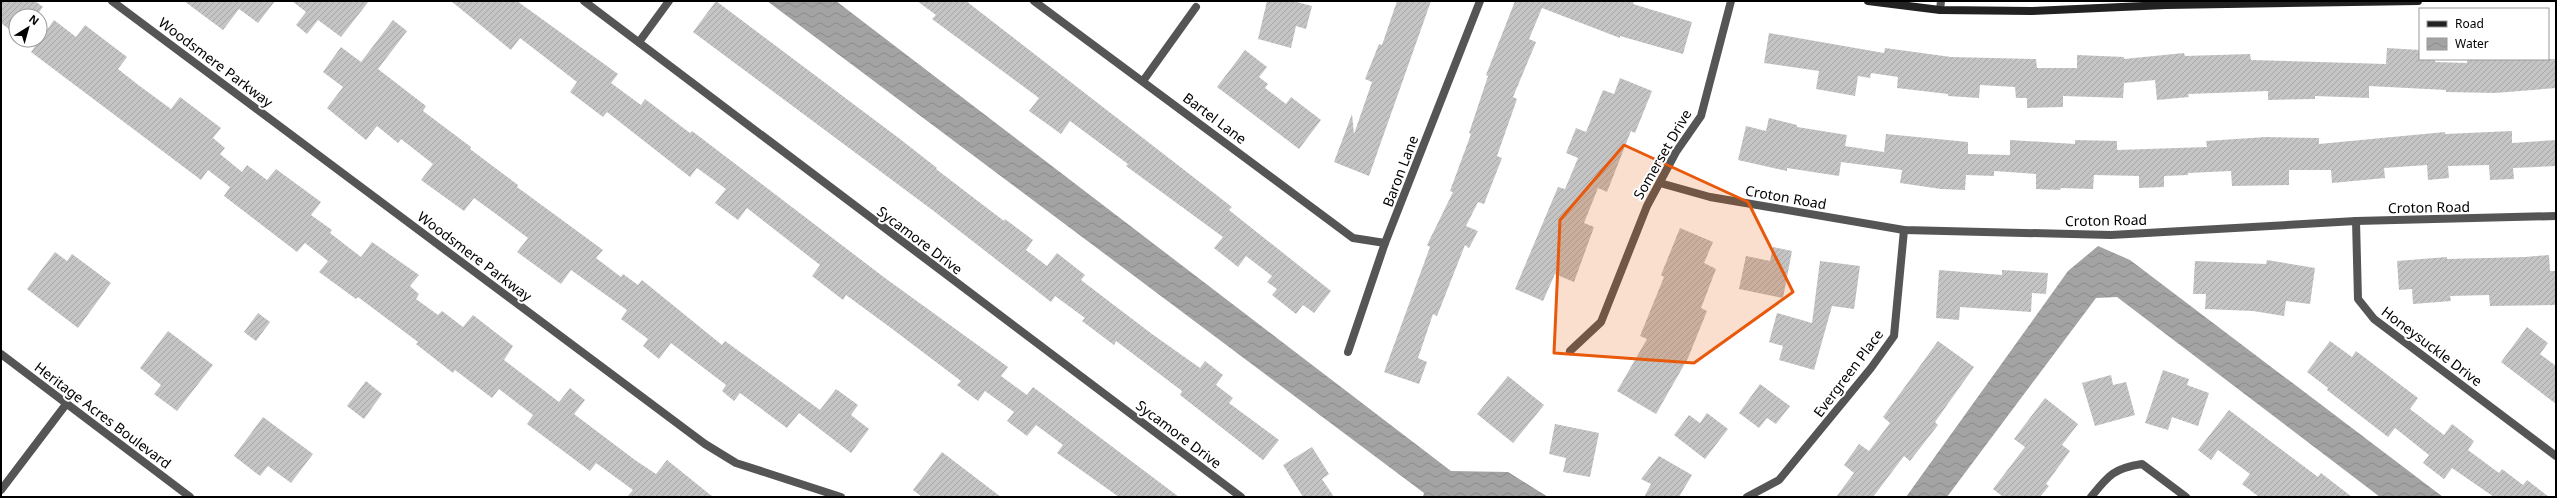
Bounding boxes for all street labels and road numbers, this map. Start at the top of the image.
street label: Woodsmere Parkway [155,13,278,112]
street label: Bartel Lane [1179,88,1251,148]
street label: Somerset Drive [1629,105,1695,202]
street label: Baron Lane [1378,133,1422,209]
street label: Croton Road [1744,181,1828,213]
street label: Croton Road [2388,197,2470,217]
street label: Sycamore Drive [873,202,967,279]
street label: Woodsmere Parkway [414,207,537,306]
street label: Croton Road [2065,210,2147,230]
street label: Honeysuckle Drive [2378,302,2486,390]
street label: Evergreen Place [1809,325,1887,421]
street label: Heritage Acres Boulevard [31,357,175,473]
street label: Sycamore Drive [1132,396,1226,473]

